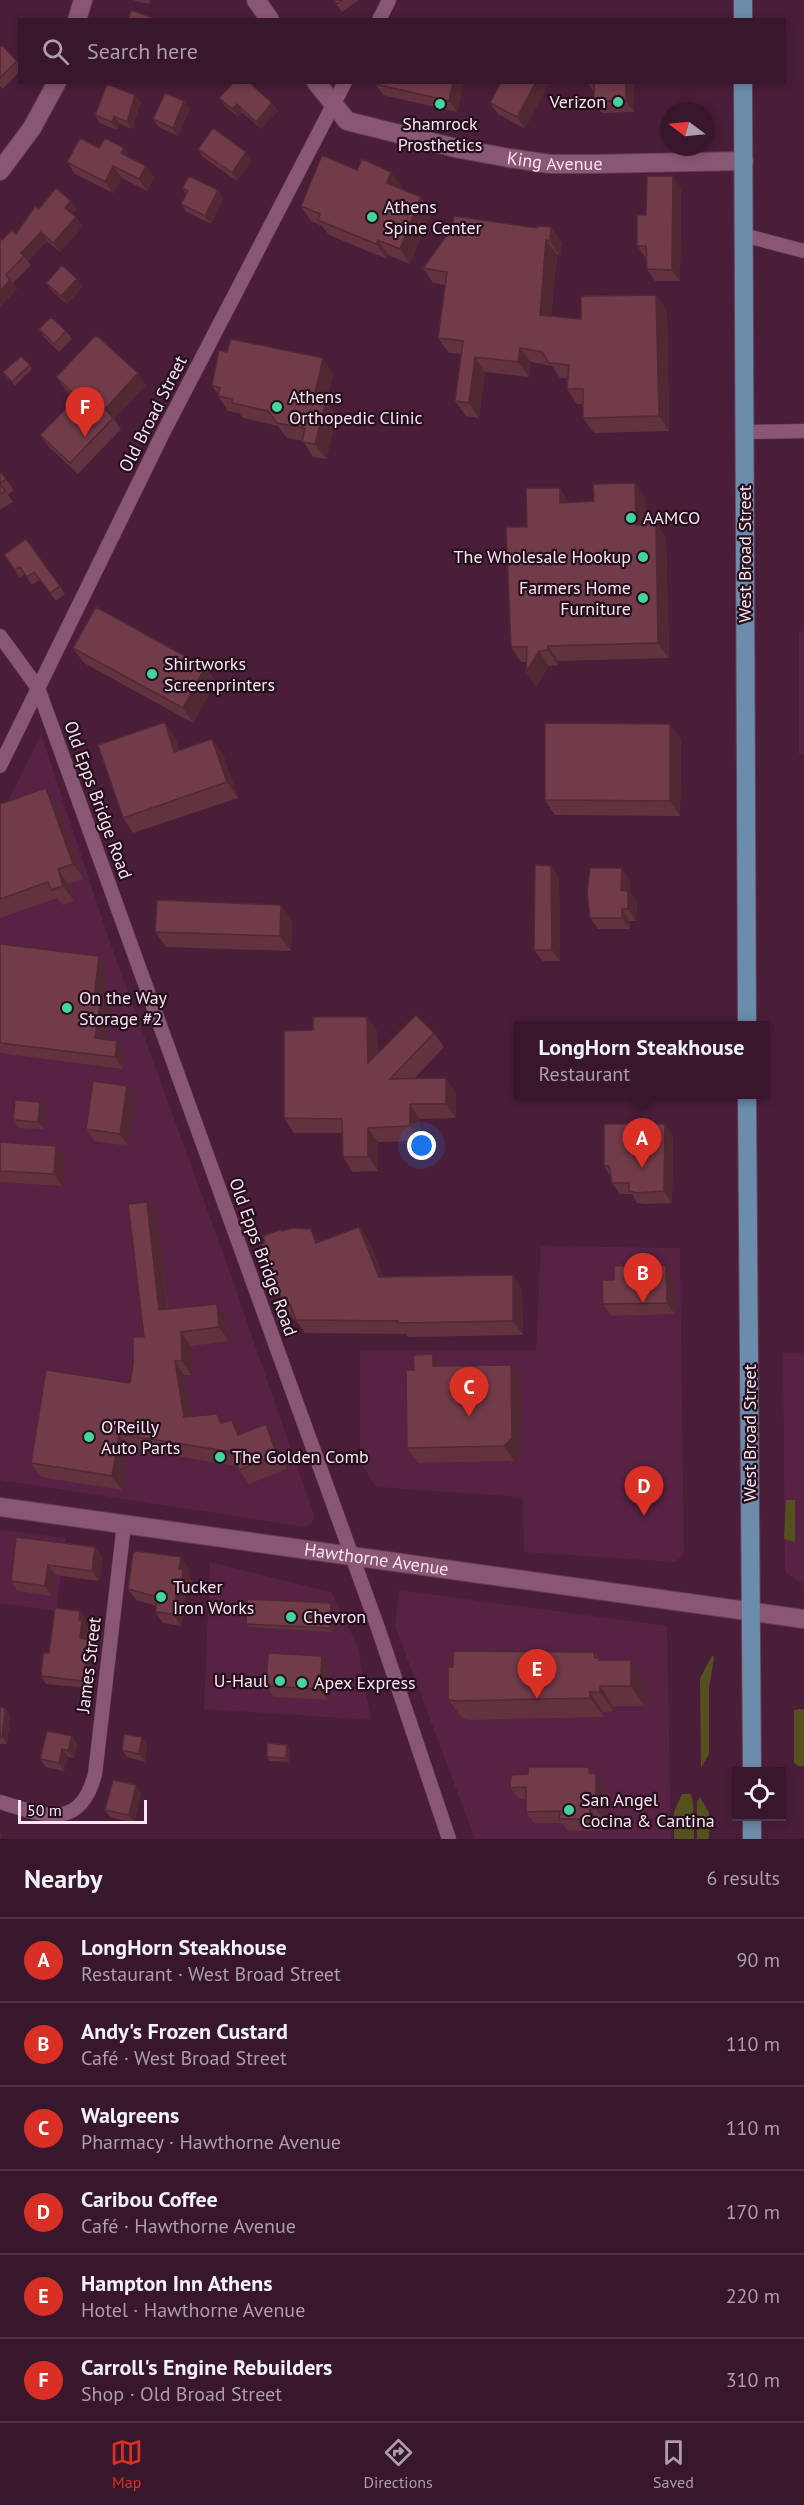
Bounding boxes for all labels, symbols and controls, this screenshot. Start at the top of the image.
search box [18,18,786,84]
icon: search [39,35,72,68]
text: Search here [87,37,198,65]
place label: Verizon [548,90,606,113]
marker: Verizon [611,95,625,109]
marker: Shamrock Prosthetics [433,97,447,111]
north arrow [660,102,714,156]
place label: Shamrock Prosthetics [398,112,482,156]
street label: King Avenue [505,146,603,175]
place label: Athens Spine Center [384,195,482,239]
marker: Athens Spine Center [365,210,379,224]
street label: Old Broad Street [113,352,192,476]
place label: Athens Orthopedic Clinic [289,385,423,429]
pin: F [66,388,104,437]
marker: Athens Orthopedic Clinic [270,400,284,414]
street label: West Broad Street [733,485,756,623]
place label: AAMCO [643,506,700,529]
marker: AAMCO [624,511,638,525]
place label: The Wholesale Hookup [454,545,631,568]
marker: The Wholesale Hookup [636,550,650,564]
place label: Farmers Home Furniture [519,576,631,620]
marker: Farmers Home Furniture [636,591,650,605]
place label: Shirtworks Screenprinters [164,652,275,696]
marker: Shirtworks Screenprinters [145,667,159,681]
street label: Old Epps Bridge Road [59,718,138,882]
place label: On the Way Storage #2 [79,986,168,1030]
marker: On the Way Storage #2 [60,1001,74,1015]
popup [514,1021,769,1099]
text: LongHorn Steakhouse [539,1033,744,1061]
text: Restaurant [539,1061,630,1087]
pin: A [622,1118,662,1168]
your location [407,1131,436,1160]
street label: Old Epps Bridge Road [224,1175,303,1339]
pin: B [624,1254,662,1303]
street label: West Broad Street [738,1364,761,1502]
pin: C [450,1368,488,1417]
place label: O'Reilly Auto Parts [101,1415,180,1459]
marker: O'Reilly Auto Parts [82,1430,96,1444]
place label: The Golden Comb [232,1445,369,1468]
marker: The Golden Comb [213,1450,227,1464]
pin: D [624,1466,664,1516]
street label: Hawthorne Avenue [303,1538,450,1580]
place label: Tucker Iron Works [173,1575,254,1619]
marker: Tucker Iron Works [154,1590,168,1604]
place label: Chevron [303,1605,366,1628]
marker: Chevron [284,1610,298,1624]
street label: James Street [71,1616,106,1715]
pin: E [518,1650,556,1699]
place label: U-Haul [214,1669,269,1692]
place label: Apex Express [314,1671,416,1694]
marker: U-Haul [273,1674,287,1688]
marker: Apex Express [295,1676,309,1690]
map controls [732,1767,786,1821]
button: locate [732,1767,786,1821]
place label: San Angel Cocina & Cantina [581,1788,715,1832]
scale bar [18,1797,147,1824]
text: 50 m [27,1800,62,1820]
marker: San Angel Cocina & Cantina [562,1803,576,1817]
text: Nearby [24,1862,102,1895]
text: 6 results [707,1865,780,1891]
text: LongHorn Steakhouse [81,1933,287,1961]
text: A [37,1947,50,1973]
text: 90 m [737,1947,780,1973]
text: Restaurant · West Broad Street [81,1961,341,1987]
text: Andy's Frozen Custard [81,2017,288,2045]
text: B [38,2031,49,2057]
text: 110 m [726,2031,780,2057]
text: Café · West Broad Street [81,2045,287,2071]
text: Walgreens [81,2101,179,2129]
text: C [38,2115,49,2141]
text: 110 m [726,2115,780,2141]
text: Pharmacy · Hawthorne Avenue [81,2129,341,2155]
text: Caribou Coffee [81,2185,218,2213]
text: D [37,2199,50,2225]
text: 170 m [726,2199,780,2225]
text: Café · Hawthorne Avenue [81,2213,296,2239]
text: Hampton Inn Athens [81,2269,273,2297]
text: E [38,2283,49,2309]
text: 220 m [726,2283,780,2309]
text: Hotel · Hawthorne Avenue [81,2297,305,2323]
text: Carroll's Engine Rebuilders [81,2353,332,2381]
text: F [38,2367,49,2393]
text: 310 m [726,2367,780,2393]
text: Shop · Old Broad Street [81,2381,282,2407]
tab: Map [110,2436,143,2492]
tab: Directions [364,2436,433,2492]
tab: Saved [653,2436,694,2492]

